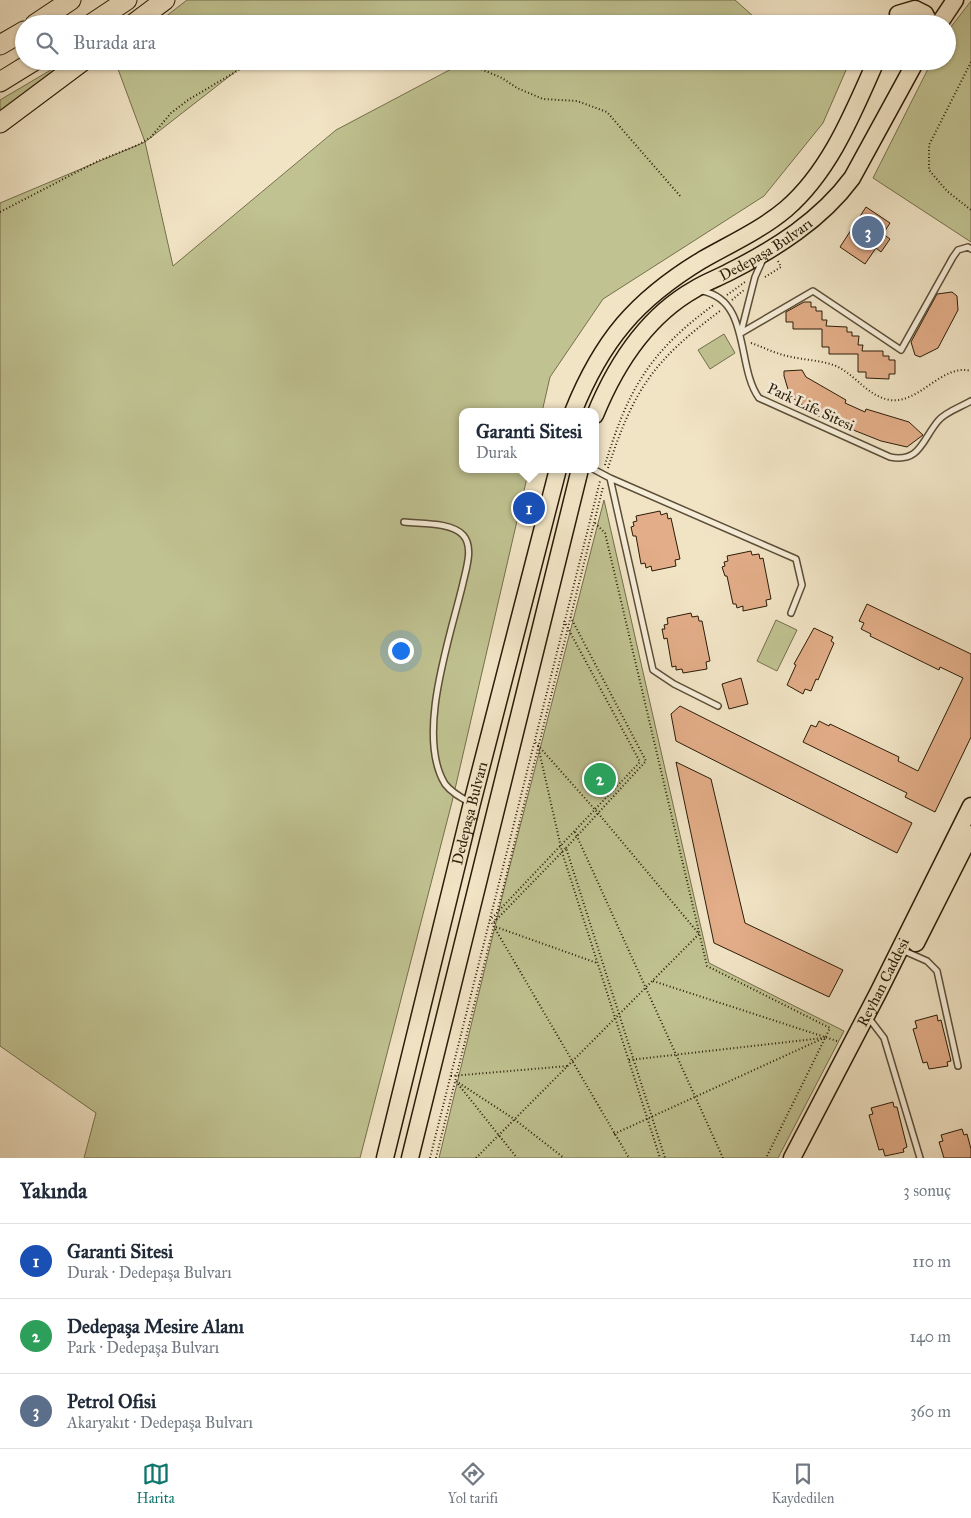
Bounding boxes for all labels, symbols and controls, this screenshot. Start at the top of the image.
search box [15,15,956,70]
icon: search [33,29,61,57]
text: Burada ara [73,31,156,54]
pin: 3 [852,213,884,251]
street label: Dedepaşa Bulvarı [716,214,816,284]
street label: Park Life Sitesi [765,379,857,435]
popup [459,408,599,473]
text: Garanti Sitesi [476,420,582,443]
text: Durak [476,443,517,462]
pin: 1 [513,489,545,527]
your location [388,638,414,664]
street label: Dedepaşa Bulvarı [448,760,491,867]
pin: 2 [584,760,616,798]
street label: Reyhan Caddesi [853,935,913,1030]
text: Yakında [20,1178,87,1204]
text: 3 sonuç [903,1181,951,1200]
text: Garanti Sitesi [67,1240,173,1263]
text: 1 [33,1252,39,1271]
text: 110 m [912,1252,951,1271]
text: Durak · Dedepaşa Bulvarı [67,1263,232,1282]
text: Dedepaşa Mesire Alanı [67,1315,244,1338]
text: 2 [32,1327,40,1346]
text: 140 m [910,1327,951,1346]
text: Park · Dedepaşa Bulvarı [67,1338,219,1357]
text: Petrol Ofisi [67,1390,156,1413]
text: 3 [33,1402,39,1421]
text: 360 m [910,1402,951,1421]
text: Akaryakıt · Dedepaşa Bulvarı [67,1413,253,1432]
tab: Harita [137,1460,175,1507]
tab: Yol tarifi [448,1460,498,1507]
tab: Kaydedilen [771,1460,834,1507]

